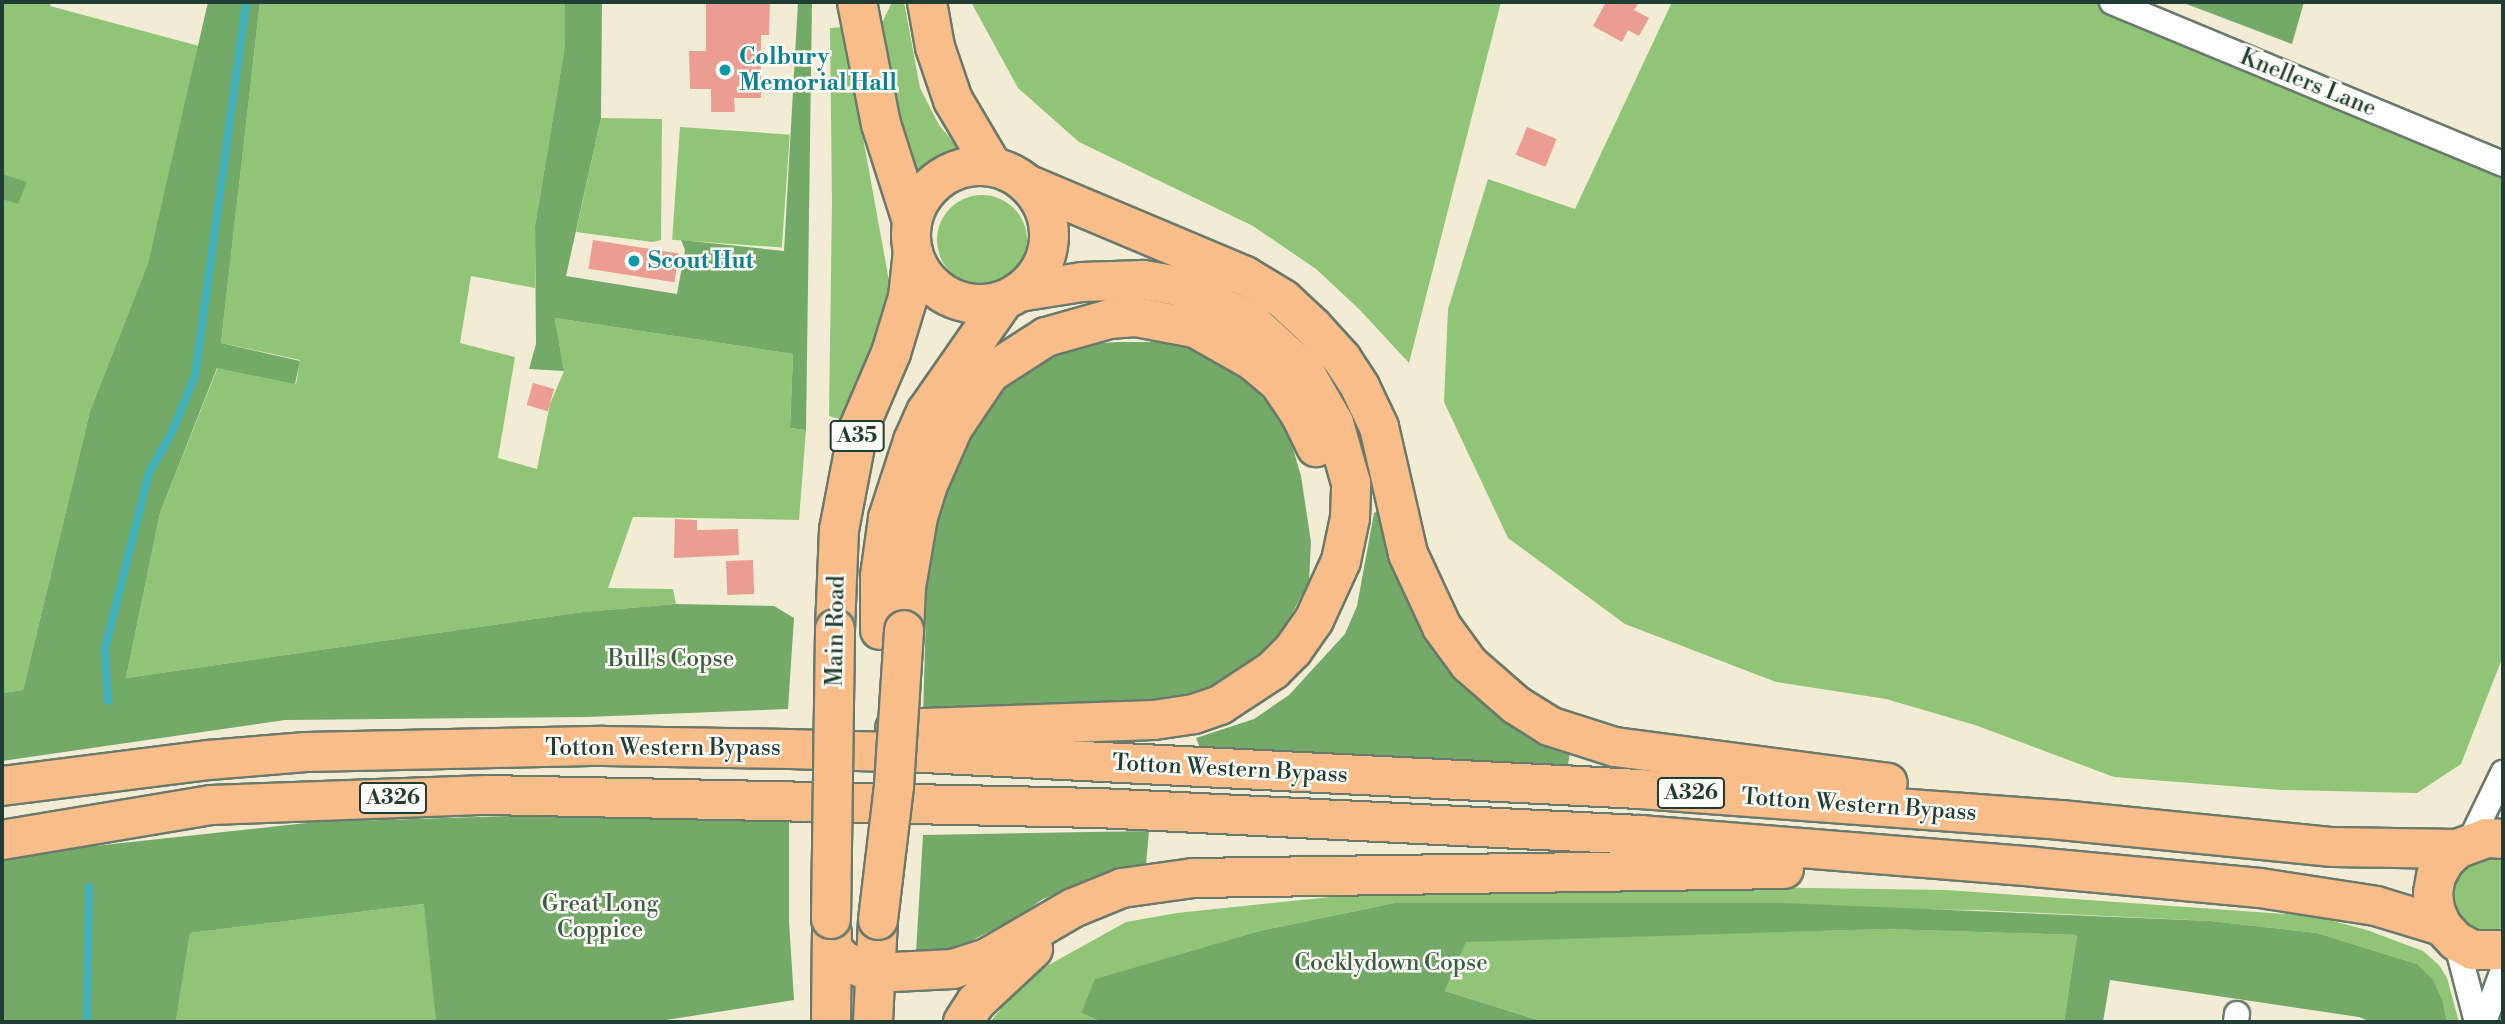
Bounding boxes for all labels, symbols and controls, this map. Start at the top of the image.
place label: Colbury Memorial Hall [739,43,897,97]
street label: Knellers Lane [2236,43,2380,123]
marker: Colbury Memorial Hall [717,62,733,78]
place label: Scout Hut [648,247,754,275]
marker: Scout Hut [626,253,642,269]
road number: A35 [829,418,885,453]
street label: Main Road [821,575,851,687]
park label: Bull's Copse [608,645,734,673]
street label: Totton Western Bypass [545,734,781,762]
street label: Totton Western Bypass [1112,749,1348,789]
road number: A326 [1656,776,1726,810]
road number: A326 [358,780,428,816]
street label: Totton Western Bypass [1740,783,1978,827]
park label: Great Long Coppice [542,890,658,944]
park label: Cocklydown Copse [1294,949,1488,977]

